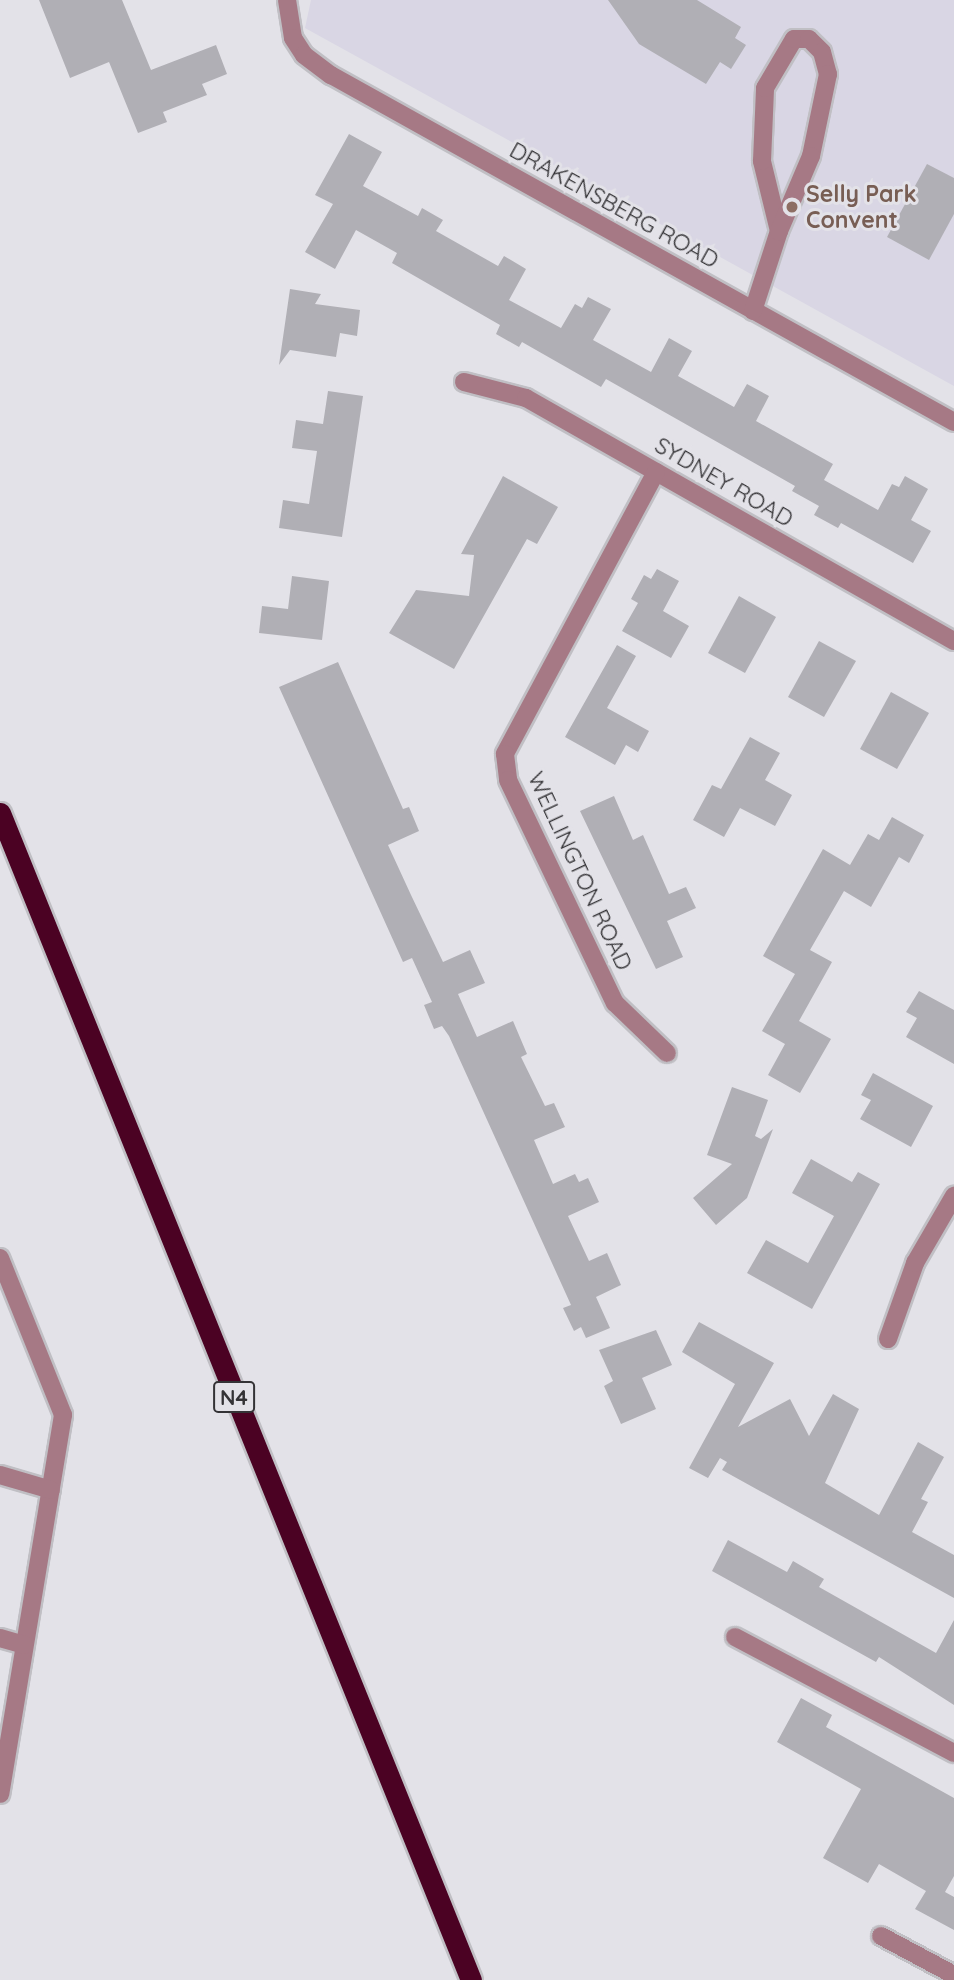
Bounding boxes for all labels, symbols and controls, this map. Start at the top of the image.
street label: DRAKENSBERG ROAD [505,136,723,274]
place label: Selly Park Convent [806,180,917,234]
marker: Selly Park Convent [784,199,800,215]
street label: SYDNEY ROAD [650,431,798,533]
street label: WELLINGTON ROAD [522,767,638,975]
road number: N4 [213,1380,255,1414]

